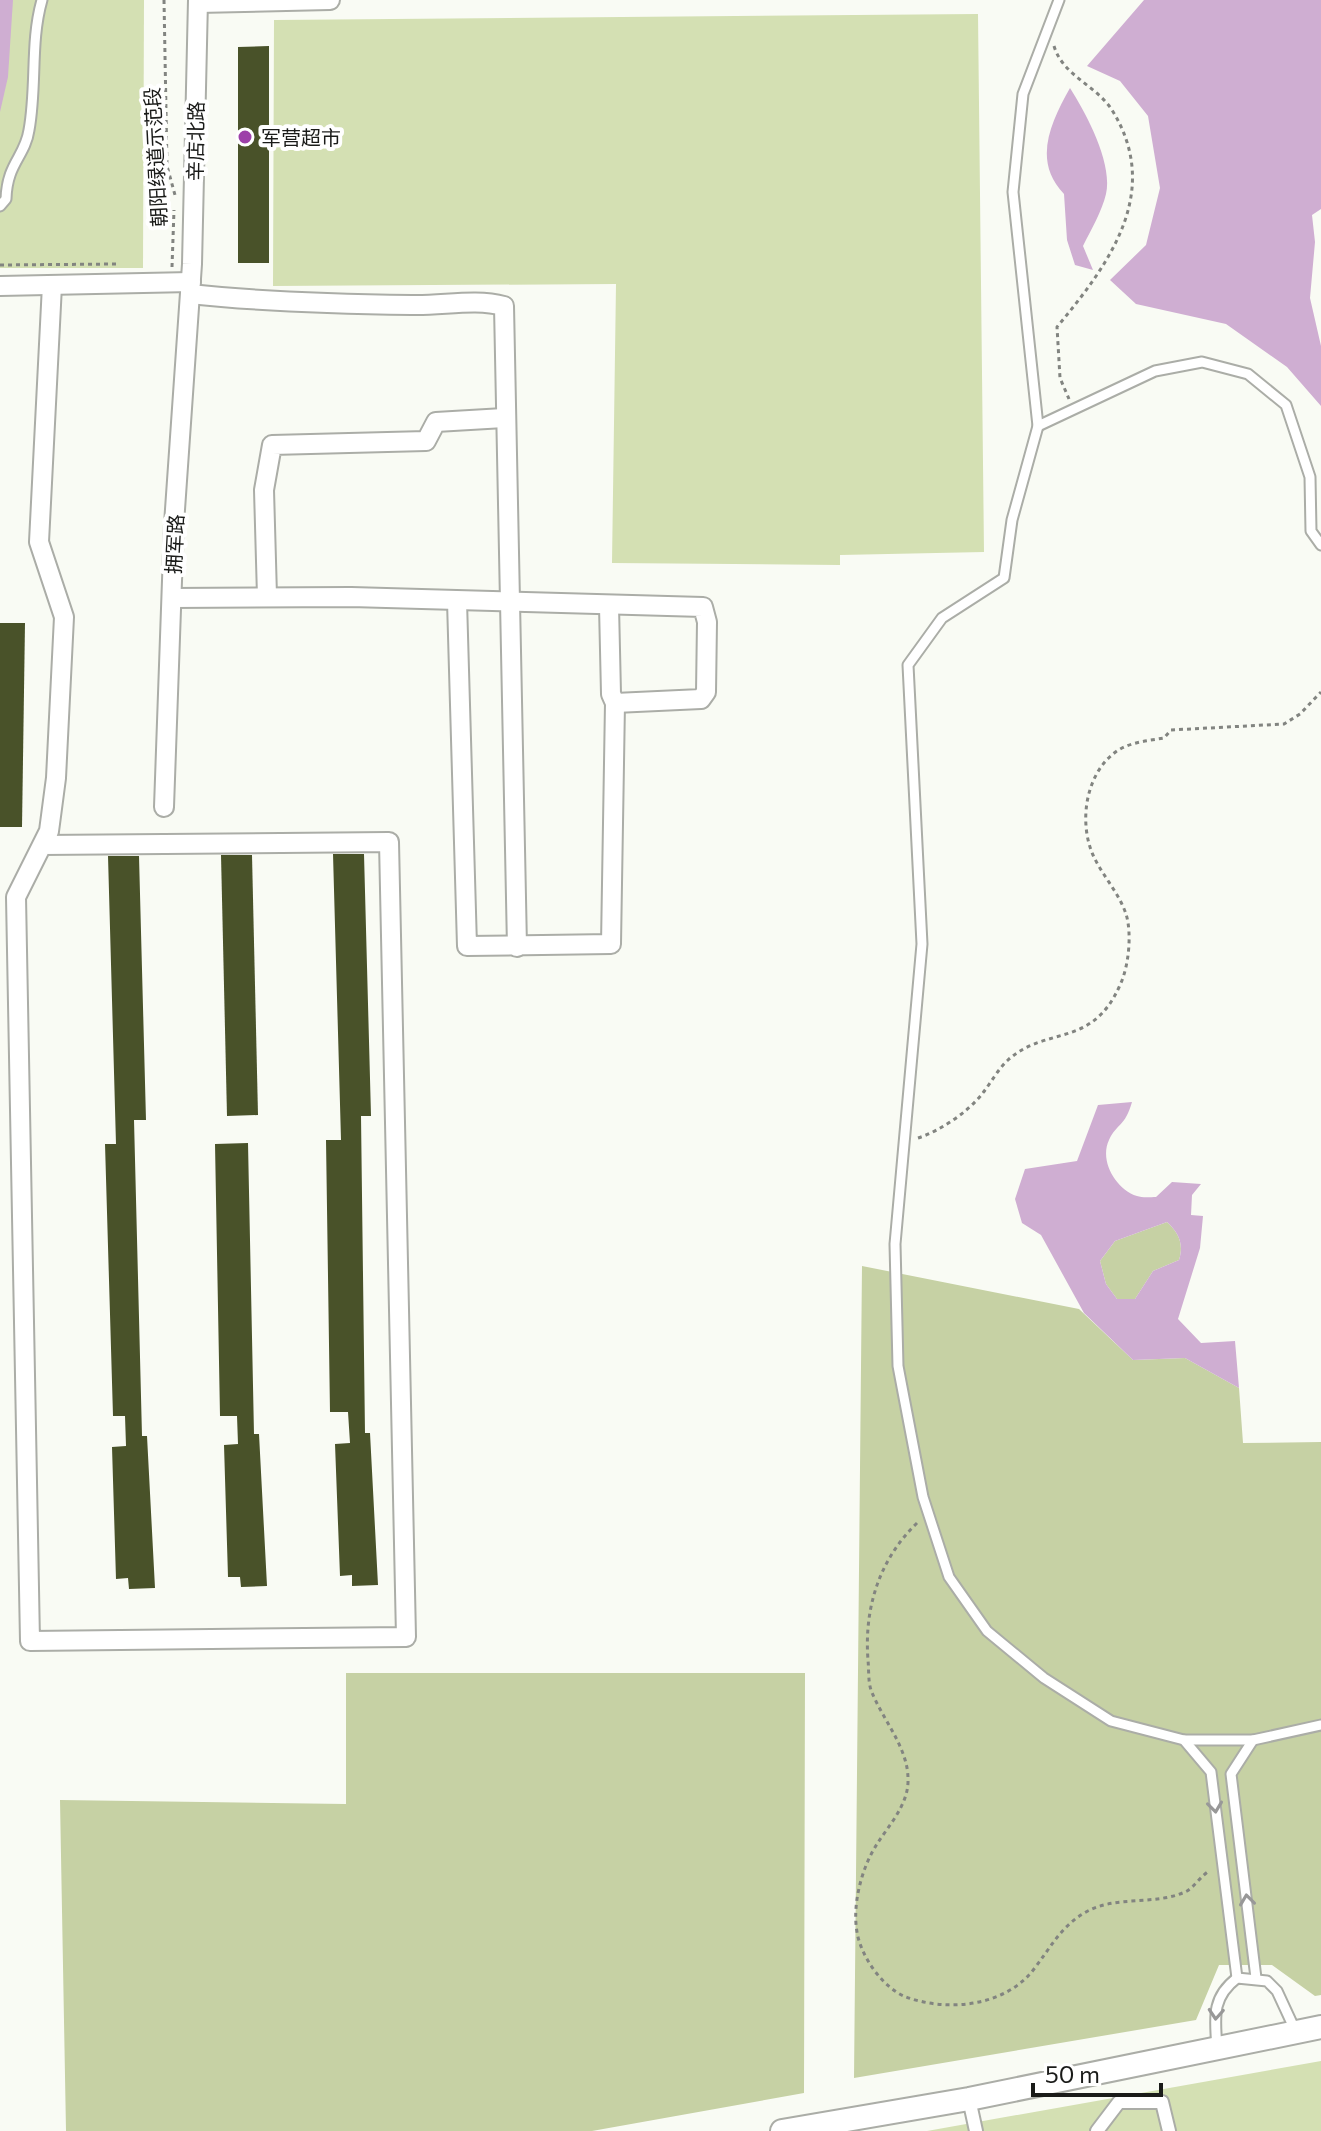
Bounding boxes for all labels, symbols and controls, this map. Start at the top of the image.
street label: 朝阳绿道示范段 [139,86,171,228]
street label: 辛店北路 [182,101,208,181]
place label: 军营超市 [261,125,341,149]
marker: 军营超市 [236,128,254,146]
street label: 拥军路 [160,513,188,575]
one-way arrow [1207,1801,1224,1814]
one-way arrow [1238,1893,1255,1906]
one-way arrow [1208,2007,1225,2020]
scale bar [1033,2047,1161,2097]
text: 50 m [1045,2059,1100,2088]

